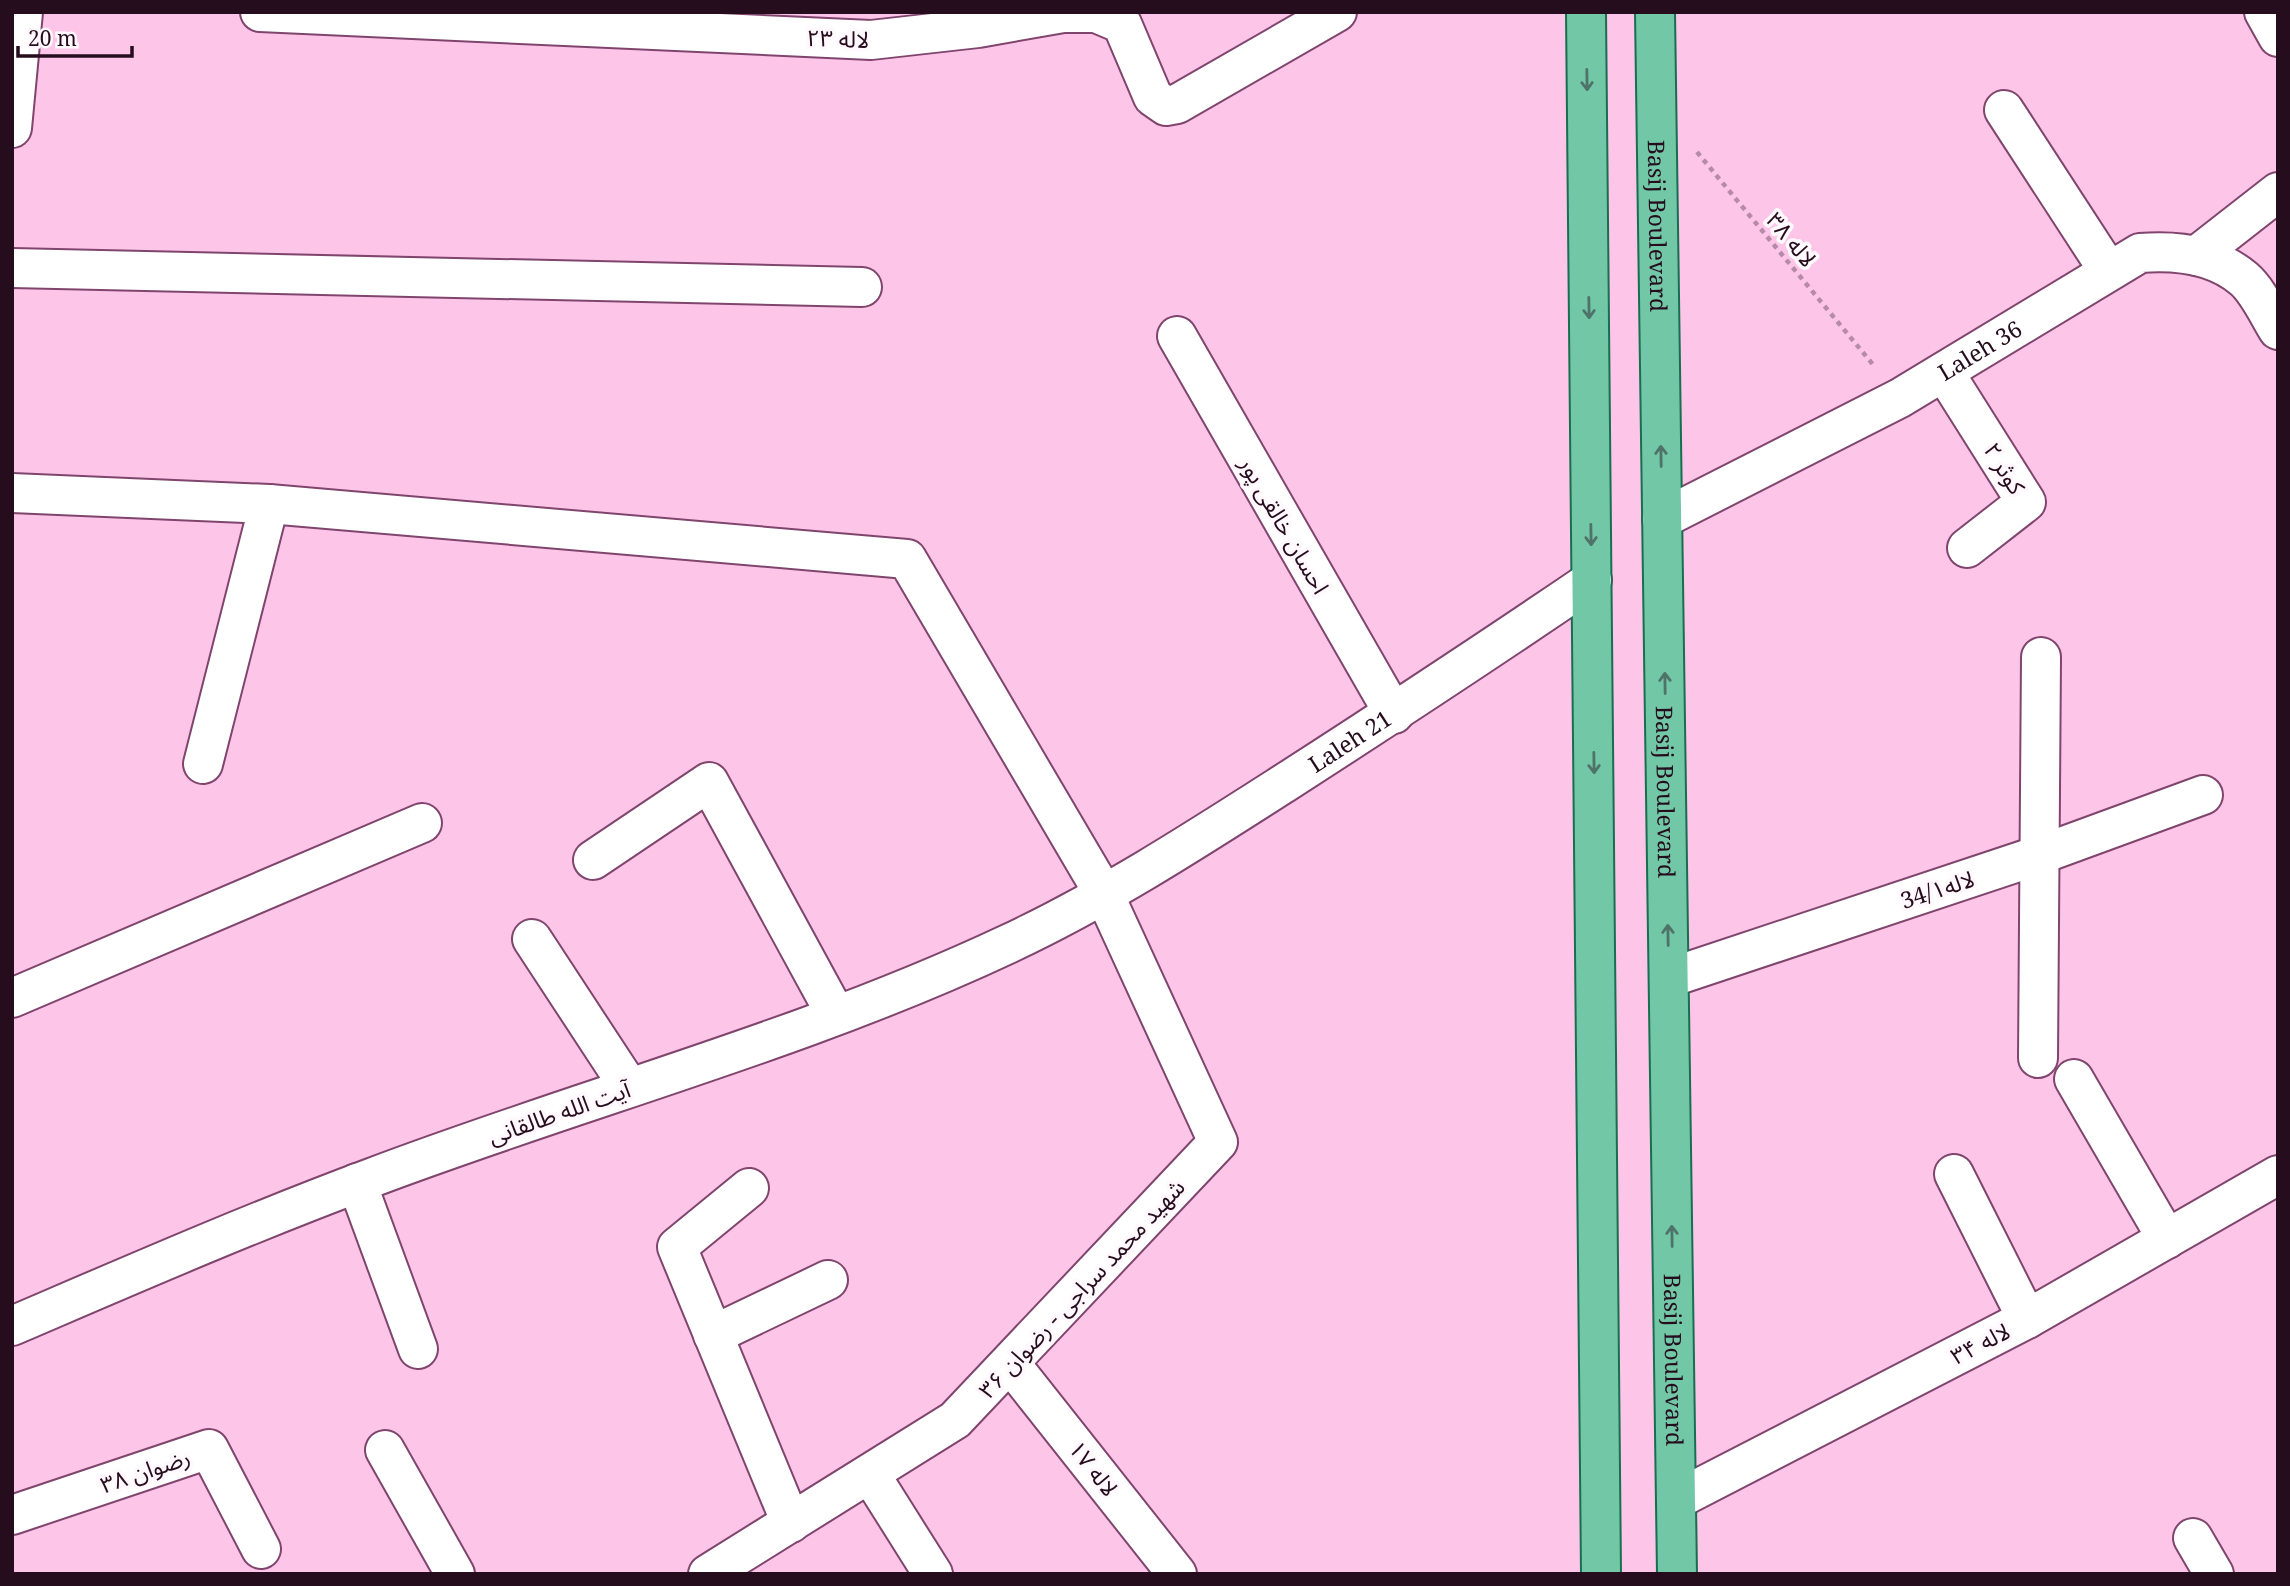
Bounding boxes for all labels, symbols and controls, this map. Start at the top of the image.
scale bar [18,14,131,58]
street label: لاله ۲۳ [806,21,870,55]
text: 20 m [28,24,77,52]
one-way arrow [1580,69,1594,92]
street label: Basij Boulevard [1641,140,1675,312]
street label: لاله ۳۸ [1760,205,1824,273]
one-way arrow [1582,296,1596,319]
street label: Laleh 36 [1932,312,2028,388]
street label: کوثر ۲ [1977,436,2034,500]
one-way arrow [1655,444,1668,467]
street label: احسان خالقی پور [1232,450,1337,600]
one-way arrow [1584,524,1598,547]
one-way arrow [1658,672,1672,695]
street label: Laleh 21 [1302,702,1397,780]
street label: Basij Boulevard [1649,706,1683,878]
one-way arrow [1587,751,1600,774]
street label: لاله34/۱ [1896,862,1978,916]
one-way arrow [1661,924,1675,947]
street label: آیت الله طالقانی [484,1072,636,1151]
street label: شهید محمد سراجی - رضوان ۳۶ [971,1171,1191,1405]
one-way arrow [1666,1225,1679,1248]
street label: Basij Boulevard [1657,1274,1691,1446]
street label: لاله ۳۴ [1945,1314,2015,1372]
street label: لاله ۱۷ [1062,1433,1126,1503]
street label: رضوان ۳۸ [96,1440,194,1500]

